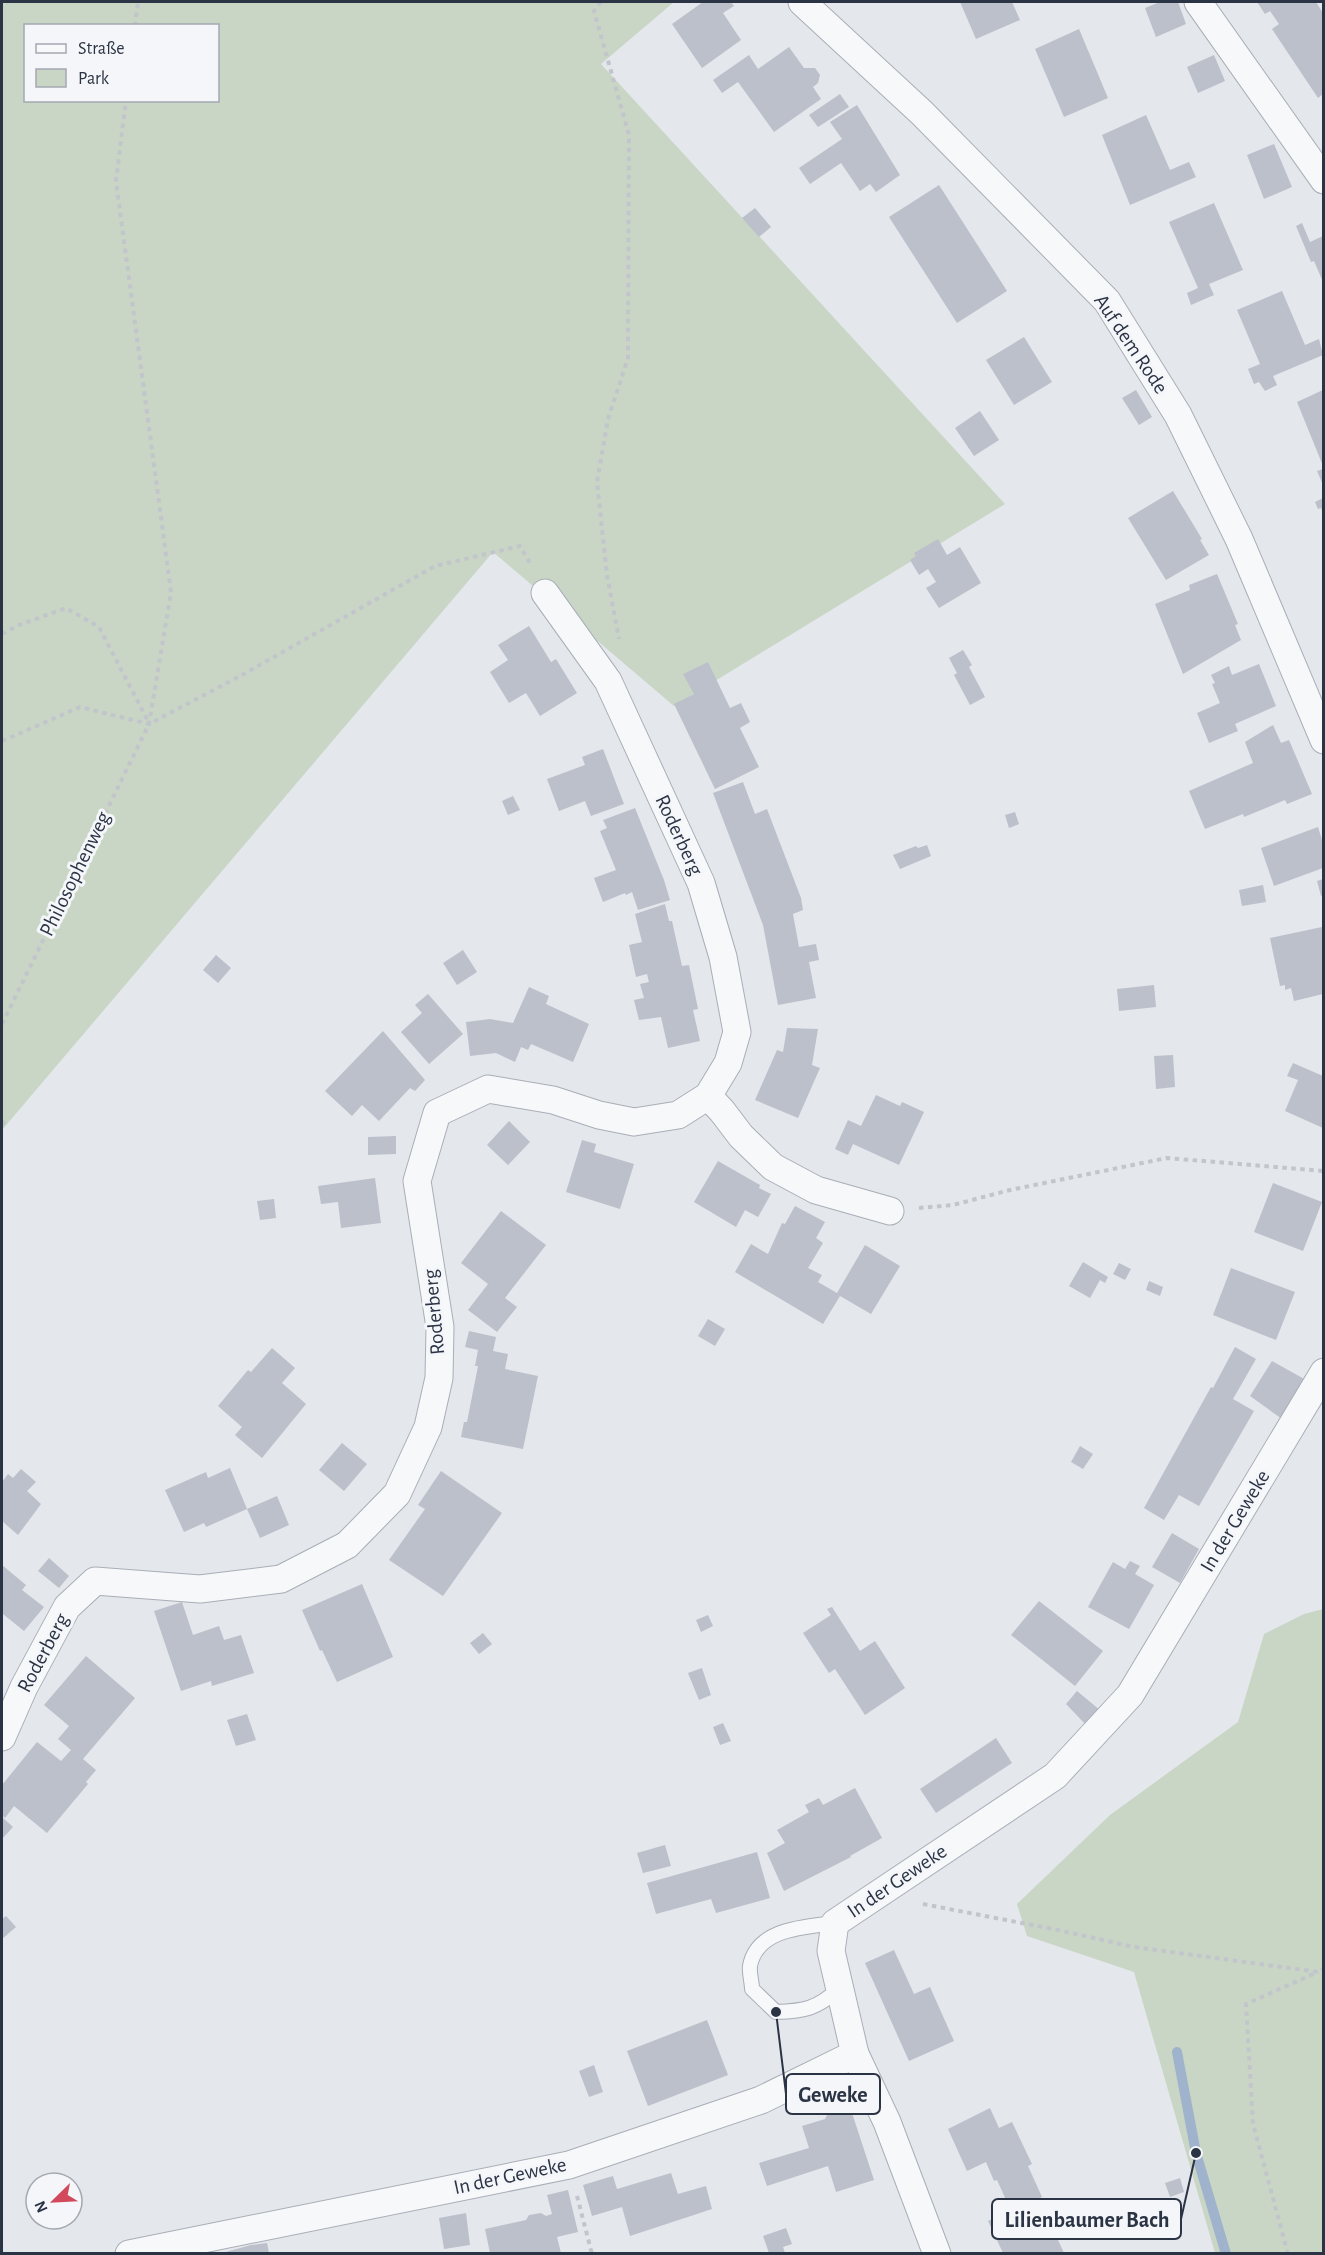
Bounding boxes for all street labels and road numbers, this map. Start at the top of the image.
street label: Auf dem Rode [1090,291,1172,397]
street label: Roderberg [651,792,707,879]
street label: Philosophenweg [36,808,115,940]
street label: Roderberg [420,1267,448,1356]
street label: In der Geweke [1196,1466,1274,1576]
street label: Roderberg [14,1609,73,1696]
street label: In der Geweke [844,1840,950,1922]
street label: In der Geweke [452,2154,568,2198]

